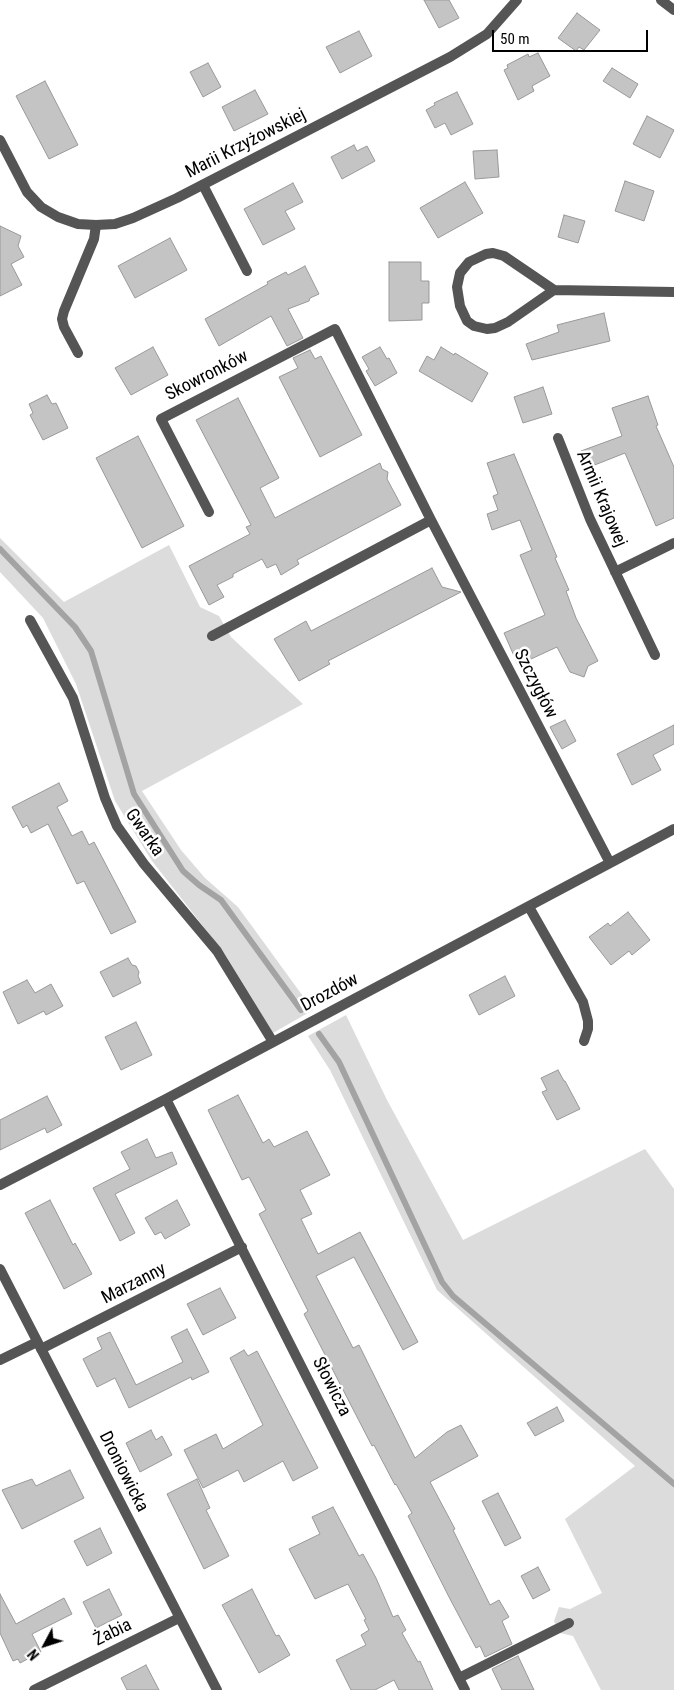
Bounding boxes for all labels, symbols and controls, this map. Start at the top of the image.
scale bar [494,20,650,52]
text: 50 m [500,30,530,48]
street label: Marii Krzyżowskiej [182,104,310,184]
street label: Skowronków [162,346,252,406]
street label: Armii Krajowej [571,448,631,550]
street label: Szczygłów [508,646,562,722]
street label: Gwarka [120,805,168,861]
street label: Drozdów [298,969,362,1017]
street label: Marzanny [98,1259,170,1309]
street label: Słowicza [307,1354,355,1420]
street label: Droniowicka [94,1428,152,1516]
street label: Żabia [90,1615,136,1651]
north arrow [20,1620,70,1670]
text: N [25,1646,42,1663]

